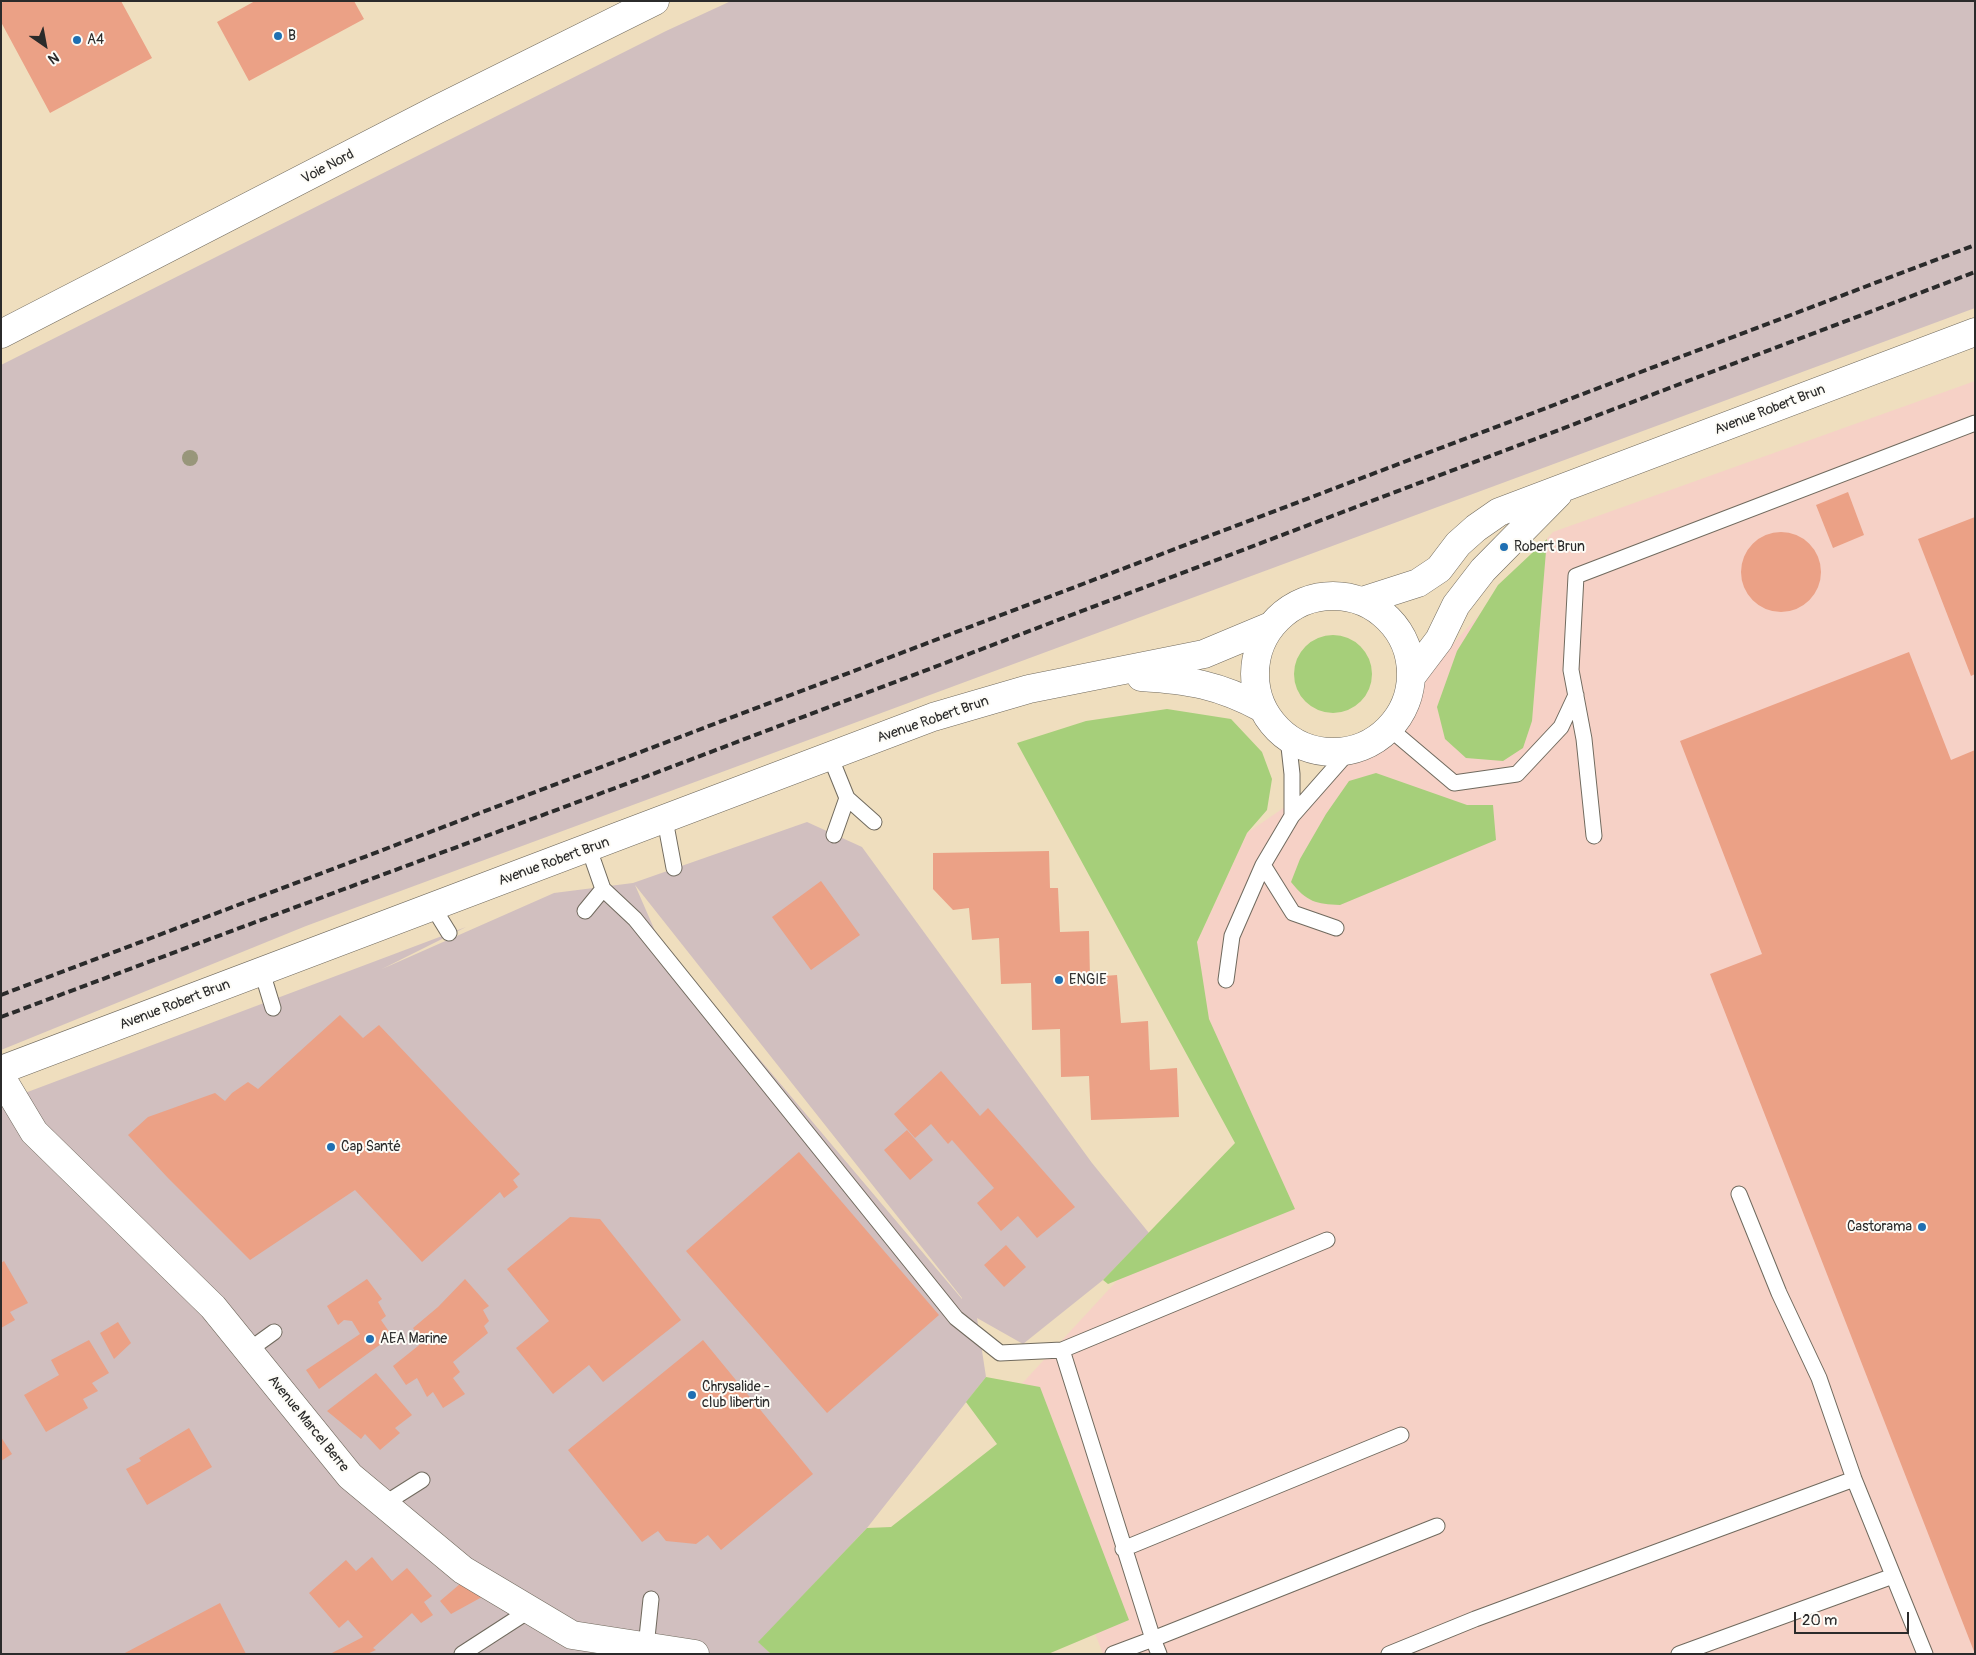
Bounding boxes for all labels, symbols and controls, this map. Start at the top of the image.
north arrow [20,20,70,70]
place label: B [288,28,296,44]
marker: B [272,30,284,42]
place label: A4 [87,32,104,48]
marker: A4 [71,34,83,46]
text: N [45,48,62,68]
street label: Voie Nord [299,146,357,188]
street label: Avenue Robert Brun [1712,381,1828,439]
place label: Robert Brun [1514,539,1585,555]
marker: Robert Brun [1498,541,1510,553]
street label: Avenue Robert Brun [875,693,991,747]
street label: Avenue Robert Brun [496,834,612,890]
place label: ENGIE [1069,972,1107,988]
marker: ENGIE [1053,974,1065,986]
street label: Avenue Robert Brun [117,976,233,1034]
place label: Cap Santé [341,1139,401,1155]
marker: Cap Santé [325,1141,337,1153]
place label: Castorama [1847,1219,1912,1235]
marker: Castorama [1916,1221,1928,1233]
place label: AEA Marine [380,1331,447,1347]
marker: AEA Marine [364,1333,376,1345]
street label: Avenue Marcel Berre [264,1372,352,1476]
place label: Chrysalide - club libertin [702,1379,770,1411]
marker: Chrysalide - club libertin [686,1389,698,1401]
scale bar [1796,1602,1911,1634]
text: 20 m [1802,1611,1837,1630]

